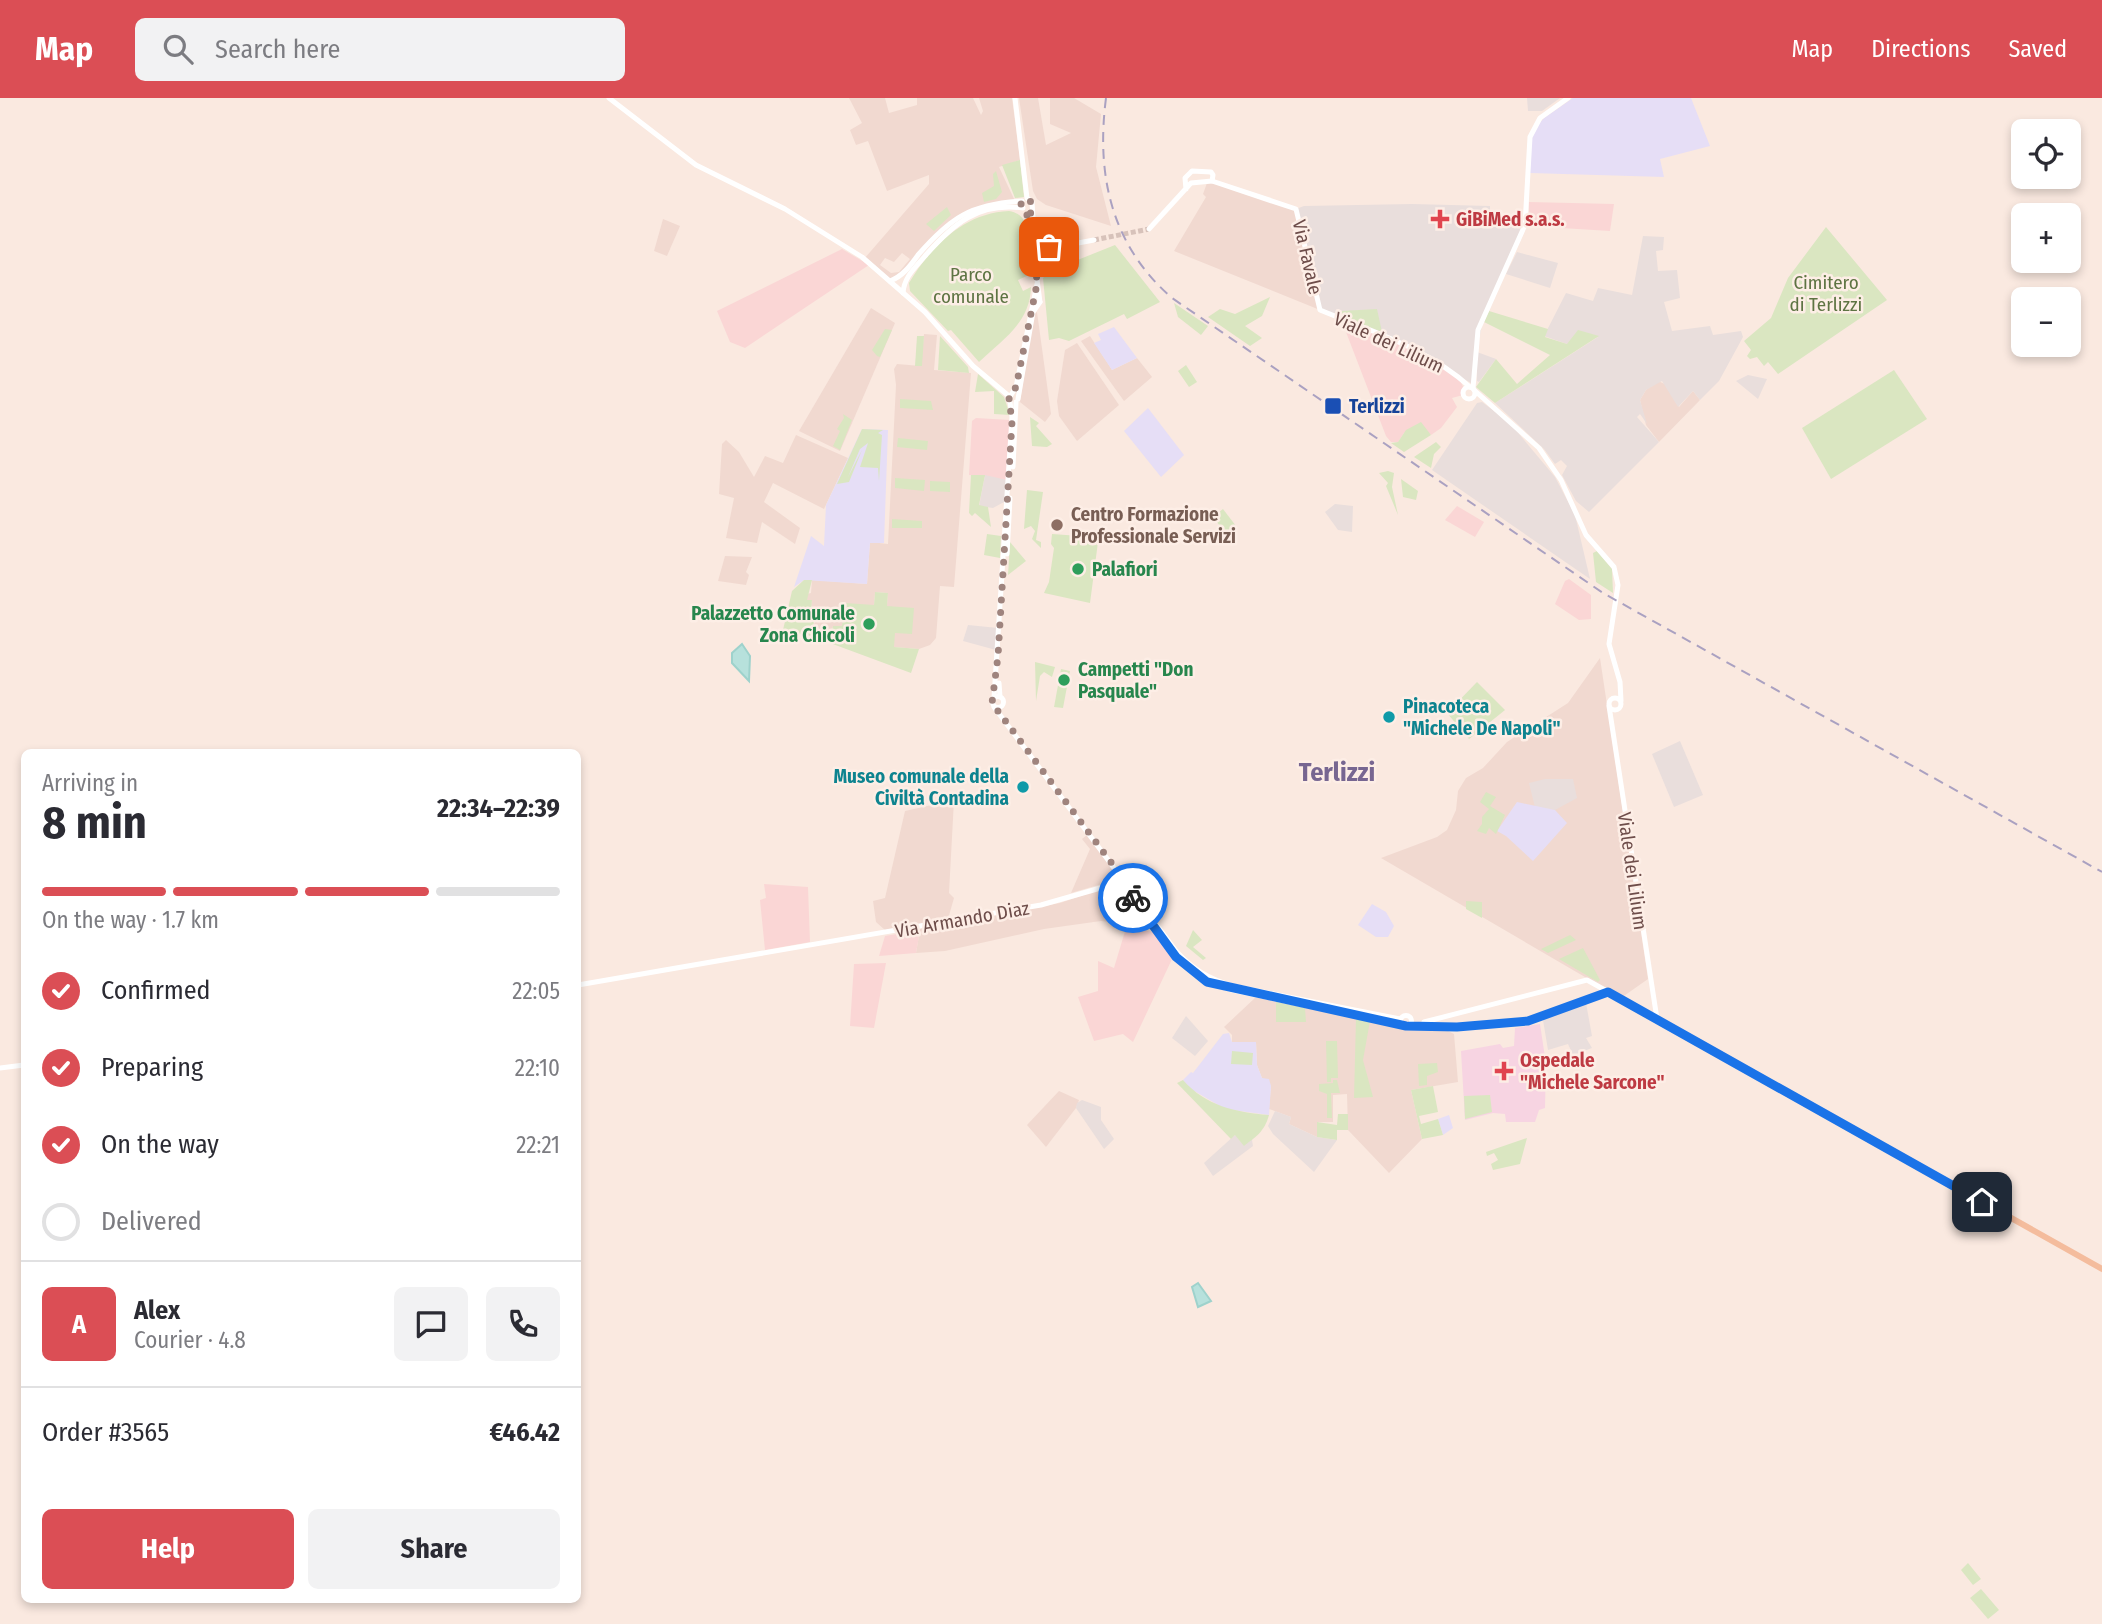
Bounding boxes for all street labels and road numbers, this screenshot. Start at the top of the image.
street label: Via Favale [1288,217,1327,297]
street label: Viale dei Lilium [1330,307,1447,378]
street label: Viale dei Lilium [1613,811,1652,931]
street label: Via Armando Diaz [893,896,1032,943]

